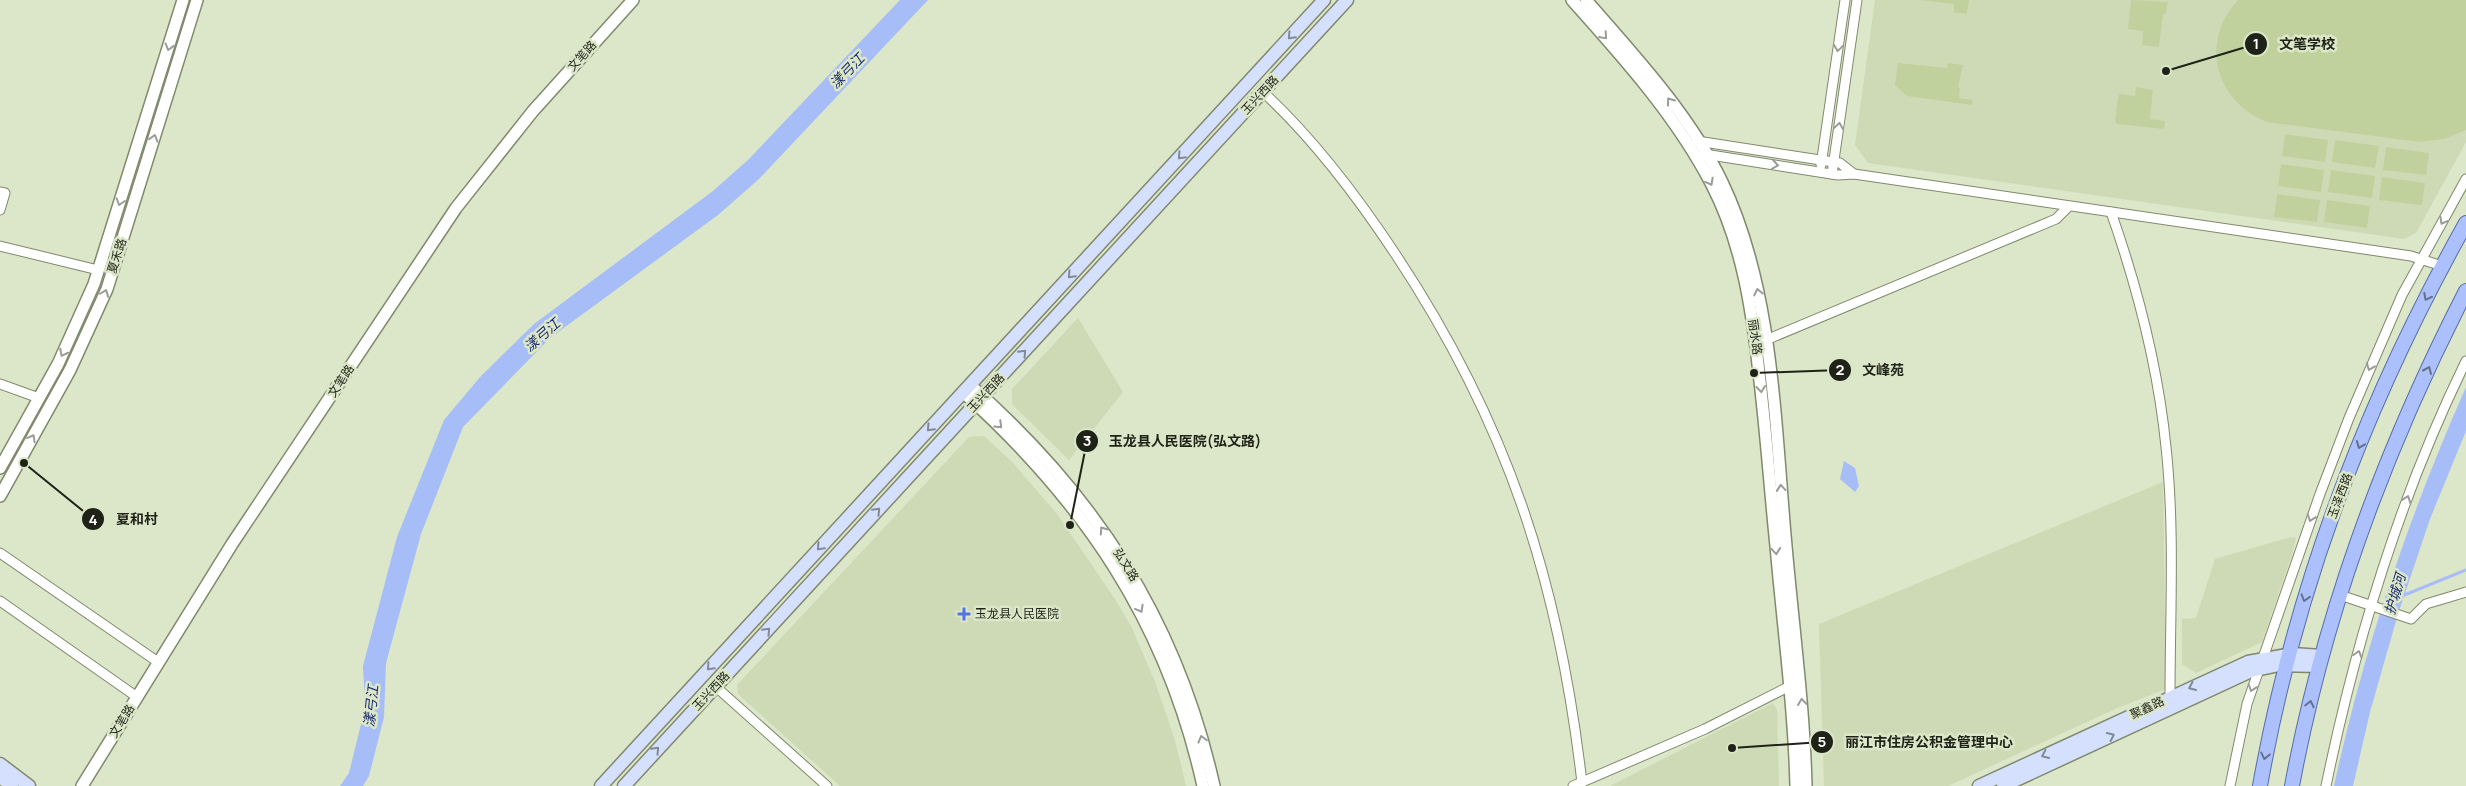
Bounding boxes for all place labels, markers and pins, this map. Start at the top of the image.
callout: 文笔学校 [2244,30,2345,59]
callout: 文峰苑 [1827,356,1914,385]
callout: 玉龙县人民医院(弘文路) [1074,427,1272,456]
callout: 夏和村 [81,505,168,534]
place label: 玉龙县人民医院 [975,605,1059,622]
marker: 玉龙县人民医院 [957,607,971,621]
callout: 丽江市住房公积金管理中心 [1810,727,2023,756]

